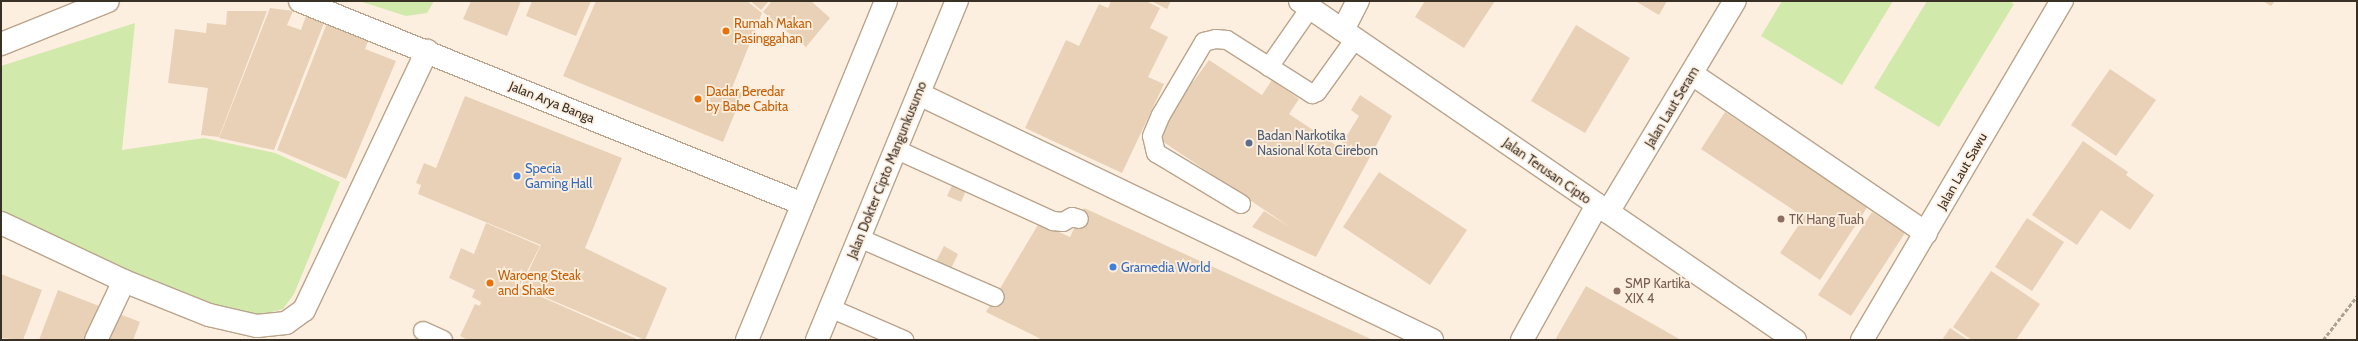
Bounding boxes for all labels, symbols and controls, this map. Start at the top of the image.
place label: Rumah Makan Pasinggahan [734,16,812,47]
marker: Rumah Makan Pasinggahan [721,26,731,36]
street label: Jalan Laut Seram [1642,64,1702,150]
street label: Jalan Arya Banga [507,78,597,126]
street label: Jalan Dokter Cipto Mangunkusumo [844,79,930,261]
place label: Dadar Beredar by Babe Cabita [706,84,788,115]
marker: Dadar Beredar by Babe Cabita [693,94,703,104]
place label: Badan Narkotika Nasional Kota Cirebon [1257,128,1378,159]
street label: Jalan Laut Sawu [1934,130,1990,212]
street label: Jalan Terusan Cipto [1500,135,1594,207]
marker: Badan Narkotika Nasional Kota Cirebon [1244,138,1254,148]
place label: Specia Gaming Hall [525,161,592,192]
marker: Specia Gaming Hall [512,171,522,181]
place label: TK Hang Tuah [1789,211,1864,227]
marker: TK Hang Tuah [1776,214,1786,224]
place label: Gramedia World [1121,259,1210,275]
marker: Gramedia World [1108,262,1118,272]
place label: Waroeng Steak and Shake [498,268,581,299]
place label: SMP Kartika XIX 4 [1625,276,1690,307]
marker: Waroeng Steak and Shake [485,278,495,288]
marker: SMP Kartika XIX 4 [1612,286,1622,296]

